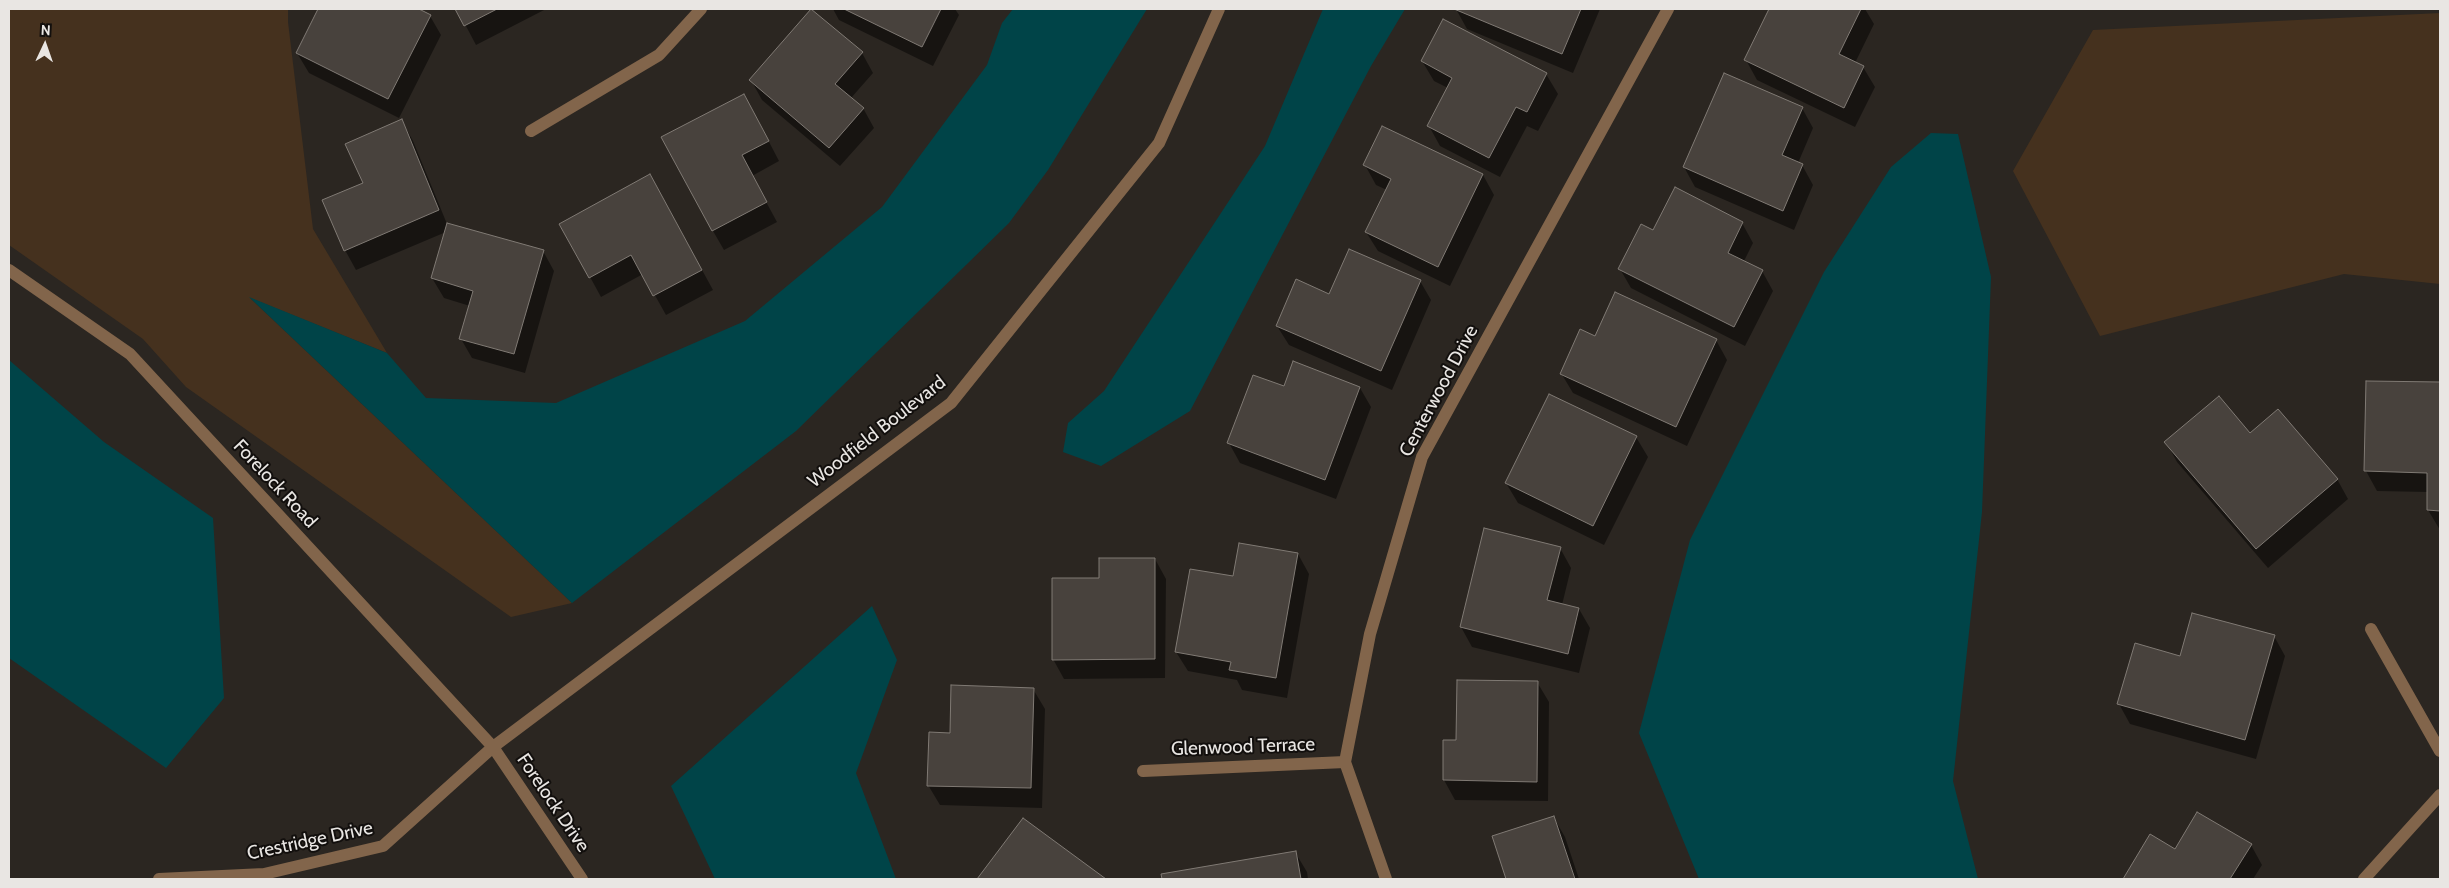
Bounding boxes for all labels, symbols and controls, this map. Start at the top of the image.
north arrow [20,20,70,70]
text: N [40,21,51,39]
street label: Centerwood Drive [1395,321,1483,461]
street label: Woodfield Boulevard [804,371,950,493]
street label: Forelock Road [228,435,322,533]
street label: Glenwood Terrace [1171,733,1315,761]
street label: Forelock Drive [512,749,594,857]
street label: Crestridge Drive [245,817,375,865]

